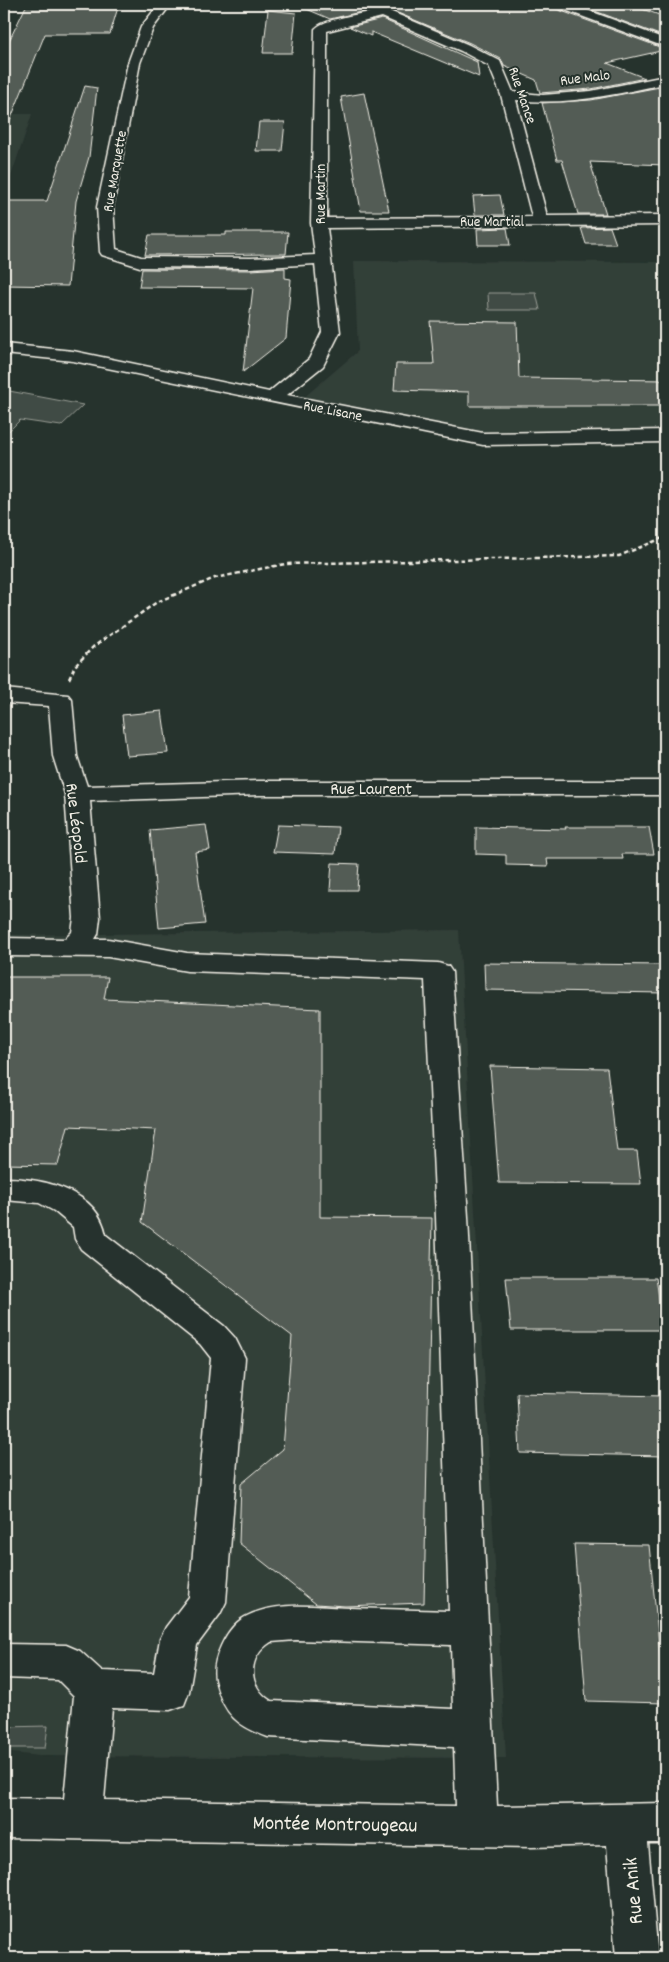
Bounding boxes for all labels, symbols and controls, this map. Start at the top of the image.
street label: Rue Mance [501,64,541,128]
street label: Rue Malo [559,65,612,93]
street label: Rue Marquette [98,128,134,214]
street label: Rue Martin [311,164,333,224]
street label: Rue Martial [460,212,524,234]
street label: Rue Lisane [301,395,364,429]
street label: Rue Laurent [330,778,412,803]
street label: Rue Léopold [57,782,92,865]
street label: Montée Montrougeau [252,1810,418,1842]
street label: Rue Anik [617,1856,653,1925]

